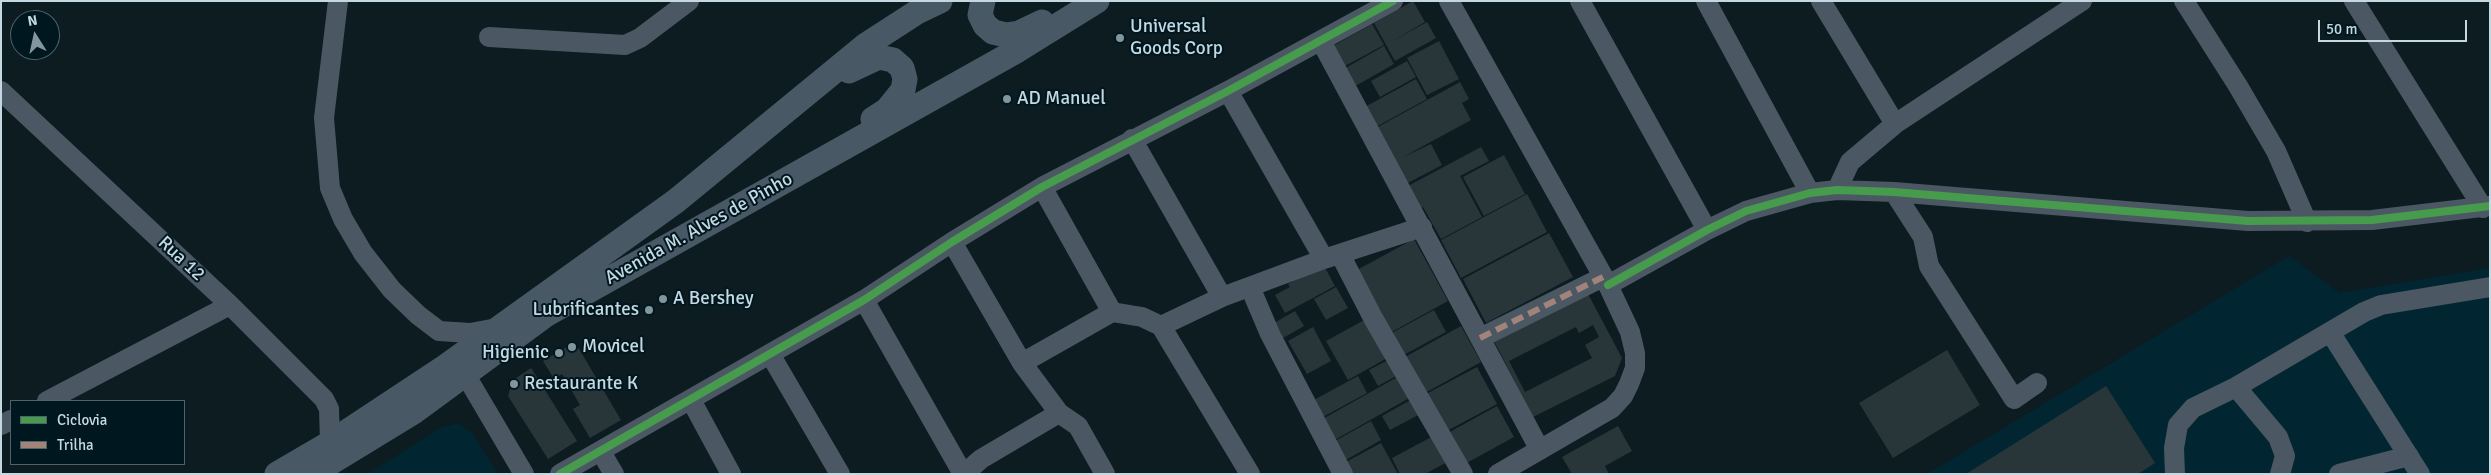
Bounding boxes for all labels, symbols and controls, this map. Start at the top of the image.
north arrow [10,10,60,60]
scale bar [2321,10,2470,42]
text: N [26,12,39,30]
place label: Universal Goods Corp [1130,16,1223,60]
text: 50 m [2326,20,2357,38]
marker: Universal Goods Corp [1114,32,1126,44]
place label: AD Manuel [1017,88,1106,110]
marker: AD Manuel [1001,93,1013,105]
street label: Avenida M. Alves de Pinho [601,168,797,290]
street label: Rua 12 [153,232,209,286]
place label: A Bershey [673,288,754,310]
marker: A Bershey [657,293,669,305]
place label: Lubrificantes [532,299,639,321]
marker: Lubrificantes [643,304,655,316]
place label: Movicel [582,336,645,358]
marker: Movicel [566,341,578,353]
place label: Higienic [482,342,549,364]
marker: Higienic [553,347,565,359]
place label: Restaurante K [524,373,638,395]
marker: Restaurante K [508,378,520,390]
legend [10,400,185,465]
text: Ciclovia [57,411,107,429]
text: Trilha [57,436,94,454]

